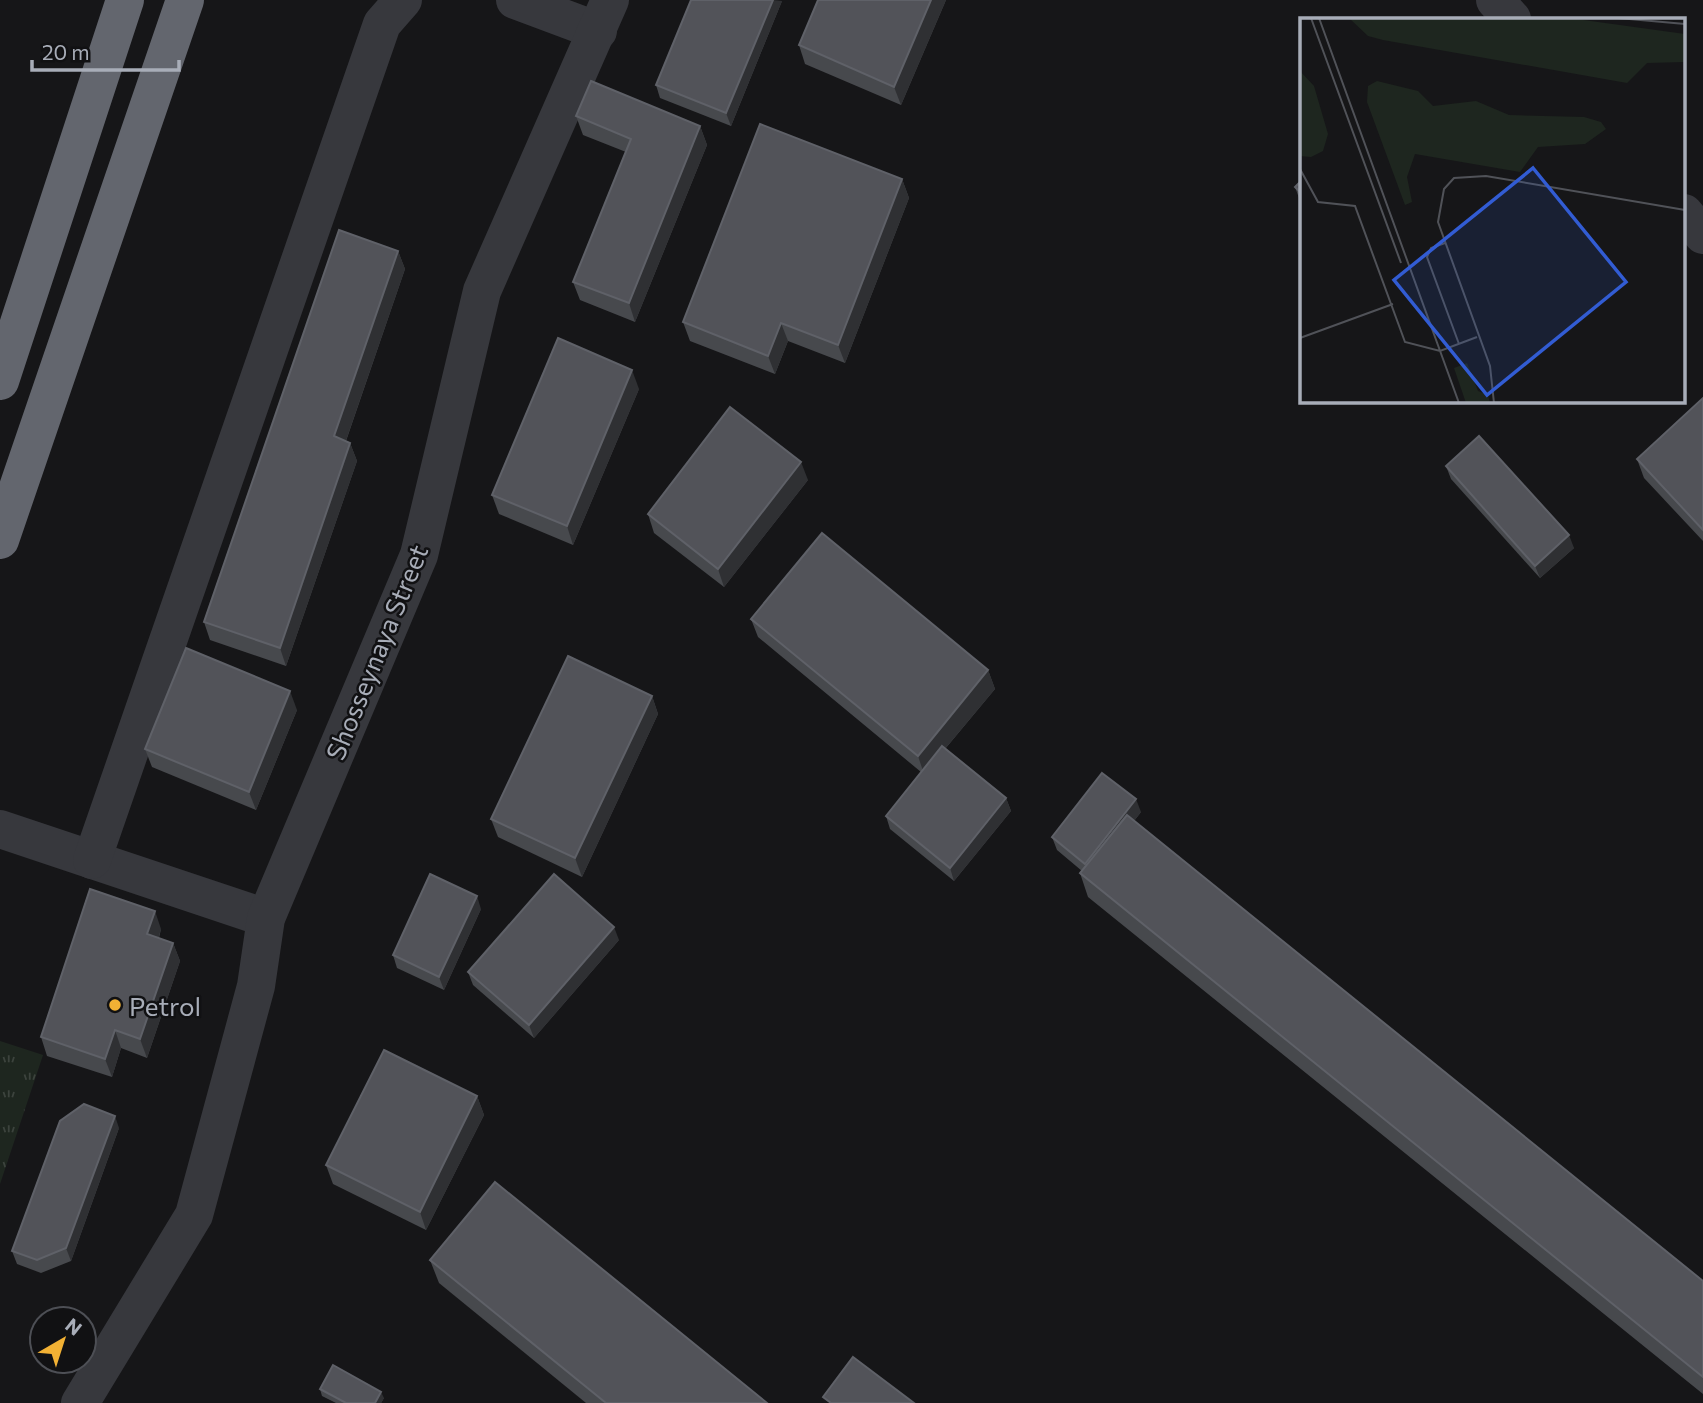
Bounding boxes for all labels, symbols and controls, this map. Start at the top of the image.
inset map [1300,18,1686,402]
scale bar [32,28,178,72]
text: 20 m [42,39,90,64]
street label: Shosseynaya Street [319,540,433,764]
place label: Petrol [129,990,201,1021]
marker: Petrol [107,997,123,1013]
north arrow [28,1305,98,1375]
text: N [61,1313,87,1340]

